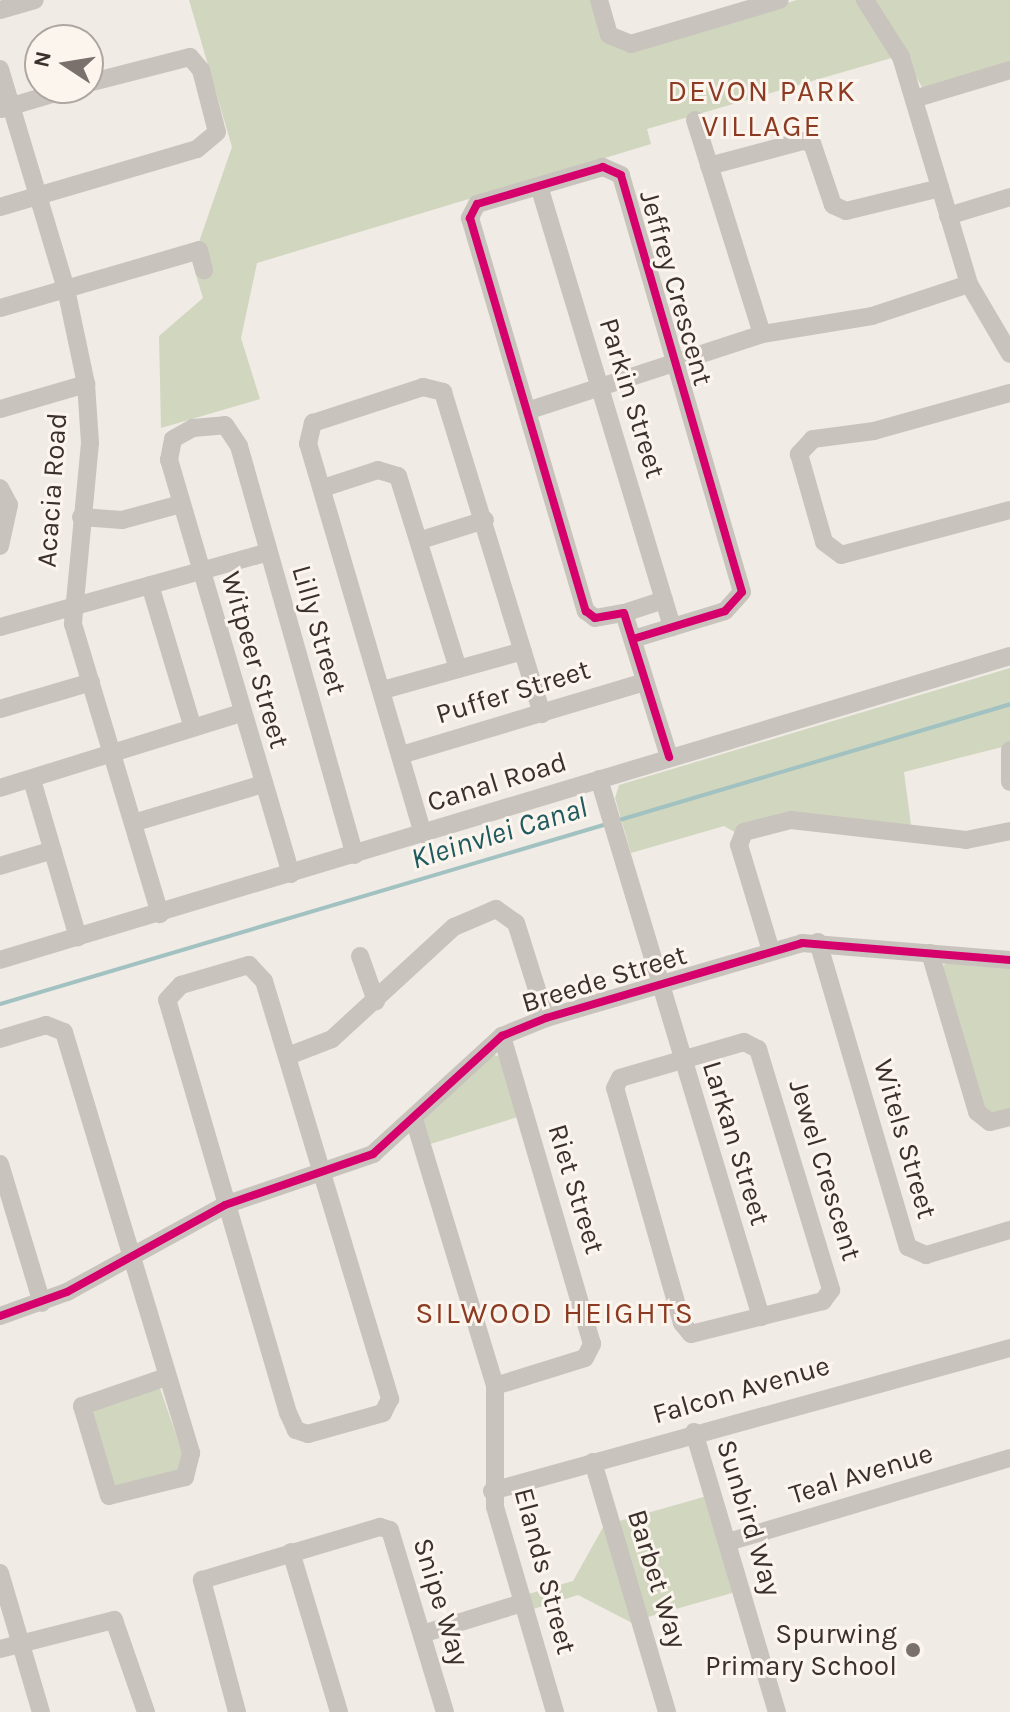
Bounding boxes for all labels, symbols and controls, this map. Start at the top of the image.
north arrow [24,24,104,104]
text: N [28,49,57,70]
district label: DEVON PARK VILLAGE [667,73,857,144]
street label: Jeffrey Crescent [632,186,720,390]
street label: Parkin Street [592,314,672,482]
street label: Acacia Road [30,411,74,569]
street label: Lilly Street [284,561,354,699]
street label: Witpeer Street [214,568,296,752]
street label: Puffer Street [432,653,594,731]
street label: Canal Road [423,745,571,819]
water label: Kleinvlei Canal [407,789,591,877]
street label: Breede Street [517,938,691,1020]
street label: Witels Street [866,1055,944,1223]
street label: Larkan Street [695,1057,777,1229]
street label: Jewel Crescent [782,1075,868,1265]
street label: Riet Street [540,1120,612,1258]
district label: SILWOOD HEIGHTS [415,1295,695,1331]
street label: Falcon Avenue [649,1349,833,1431]
street label: Sunbird Way [709,1436,789,1600]
street label: Teal Avenue [785,1436,937,1512]
street label: Elands Street [507,1484,583,1658]
street label: Barbet Way [620,1505,694,1653]
street label: Snipe Way [406,1534,476,1670]
place label: Spurwing Primary School [705,1617,897,1683]
marker: Spurwing Primary School [904,1641,922,1659]

